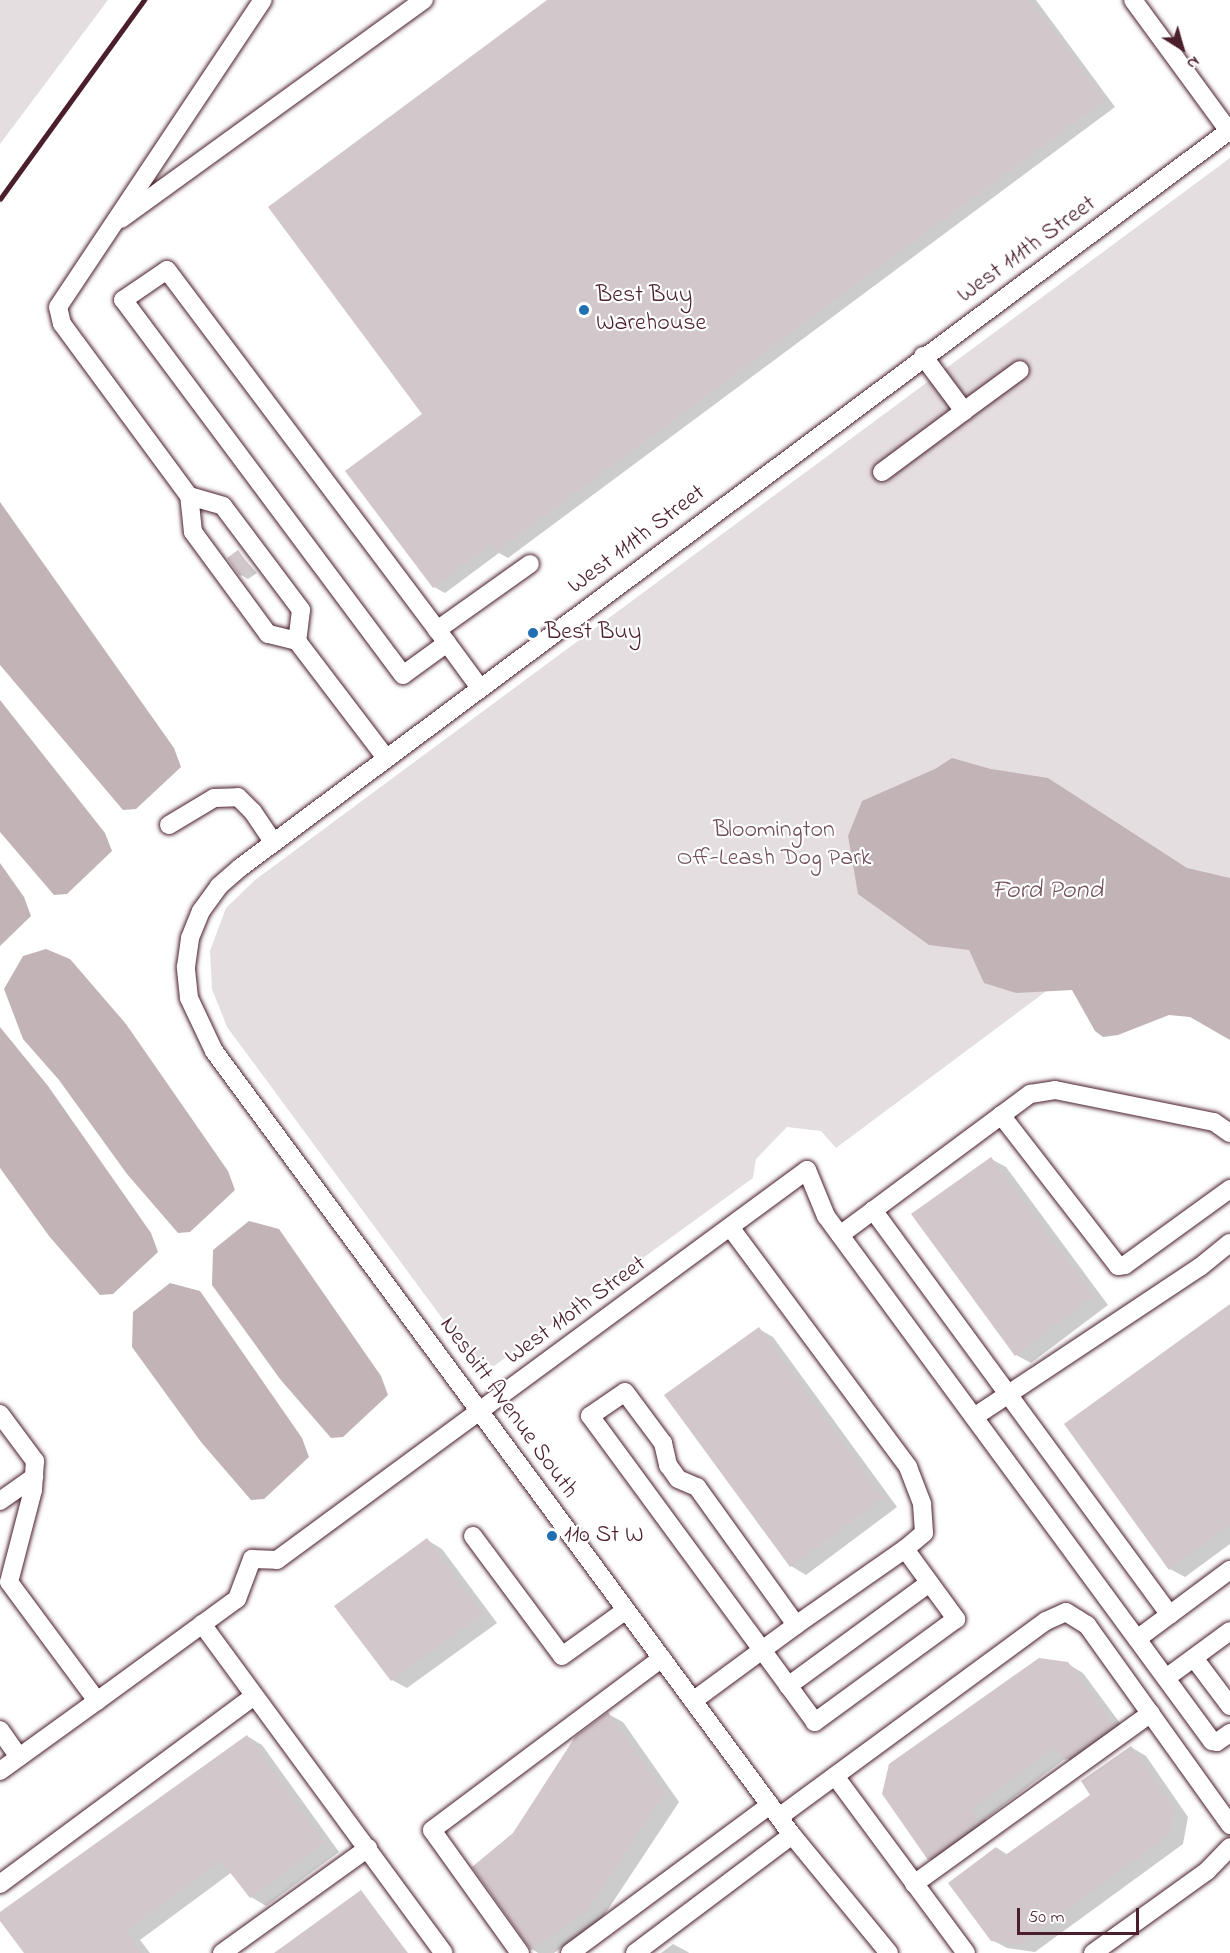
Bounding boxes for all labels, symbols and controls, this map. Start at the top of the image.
north arrow [1152,18,1212,78]
text: N [1181,50,1204,75]
street label: West 111th Street [952,190,1102,310]
place label: Best Buy Warehouse [596,282,706,338]
marker: Best Buy Warehouse [577,303,591,317]
street label: West 111th Street [563,479,711,601]
place label: Best Buy [545,619,641,647]
marker: Best Buy [526,626,540,640]
park label: Bloomington Off-Leash Dog Park [677,817,871,873]
water label: Ford Pond [991,876,1103,908]
street label: West 110th Street [500,1250,652,1372]
street label: Nesbitt Avenue South [433,1312,583,1504]
place label: 110 St W [564,1522,644,1550]
marker: 110 St W [545,1529,559,1543]
scale bar [1020,1896,1142,1934]
text: 50 m [1028,1905,1065,1931]

